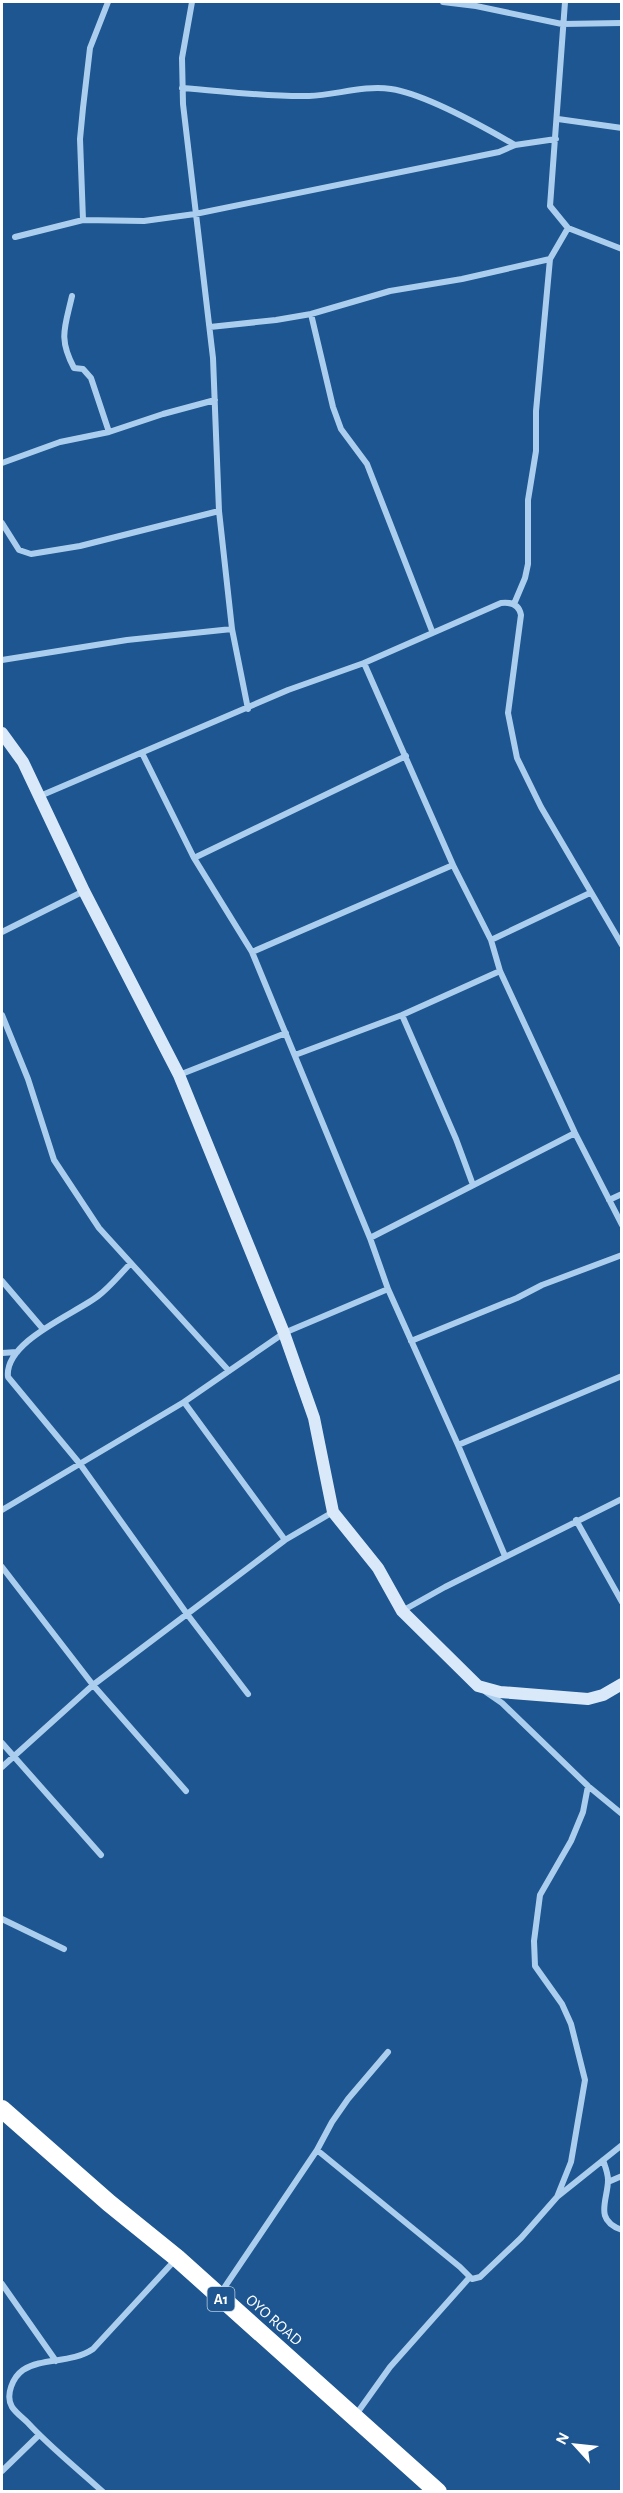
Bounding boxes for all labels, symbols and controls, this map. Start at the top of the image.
road number: A1 [208,2287,234,2311]
street label: OYO ROAD [243,2291,305,2349]
north arrow [545,2415,605,2475]
text: N [553,2430,572,2447]

